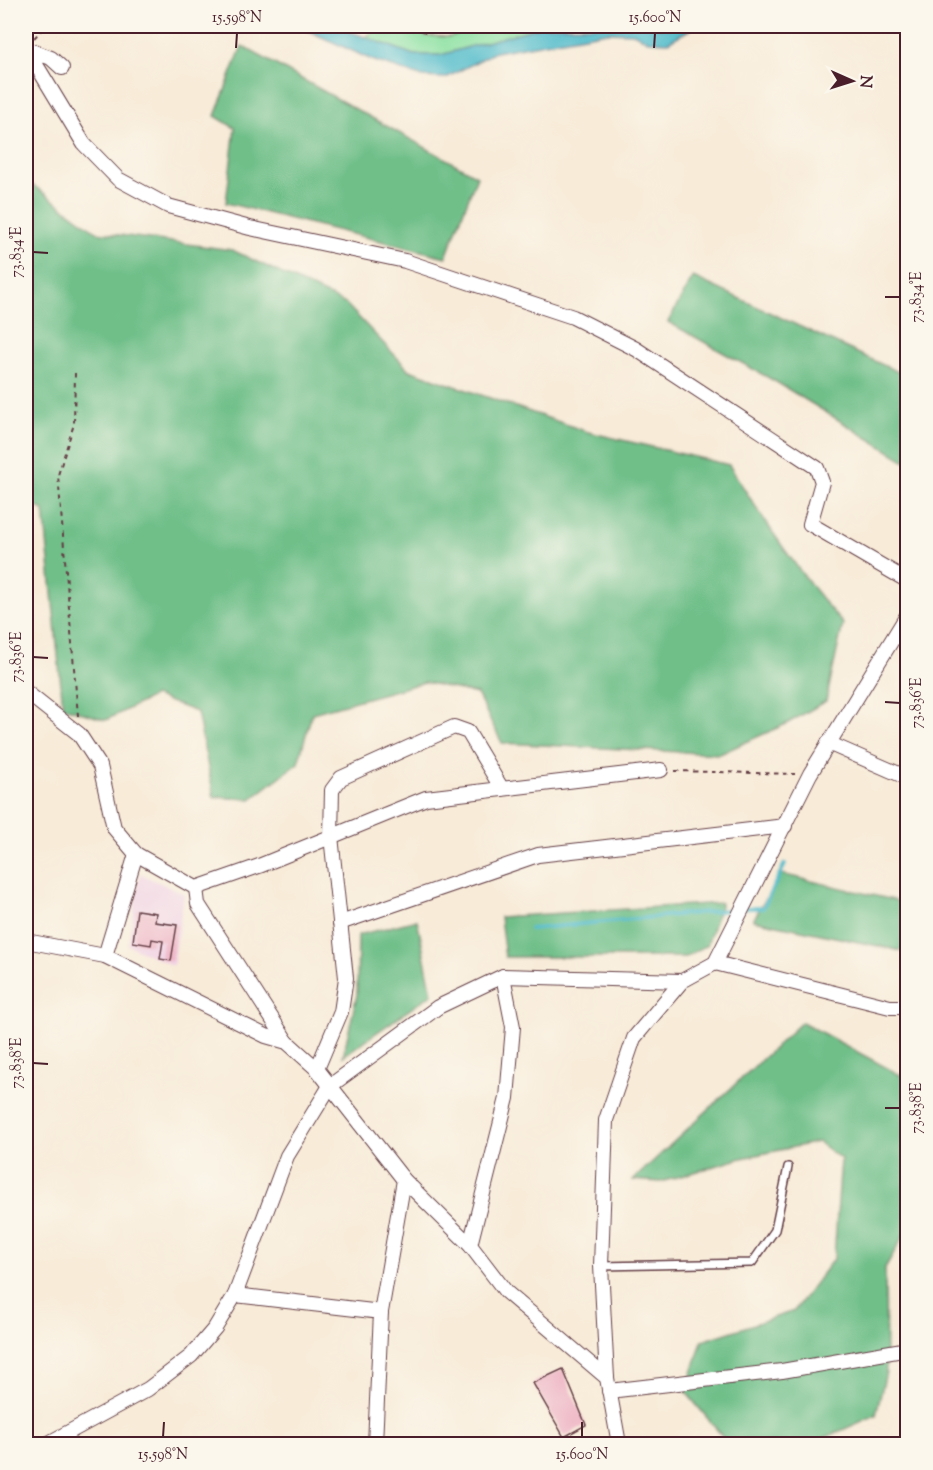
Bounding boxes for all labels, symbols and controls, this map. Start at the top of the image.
text: 15.598°N [212,8,262,29]
text: 15.600°N [629,8,681,29]
north arrow [822,51,882,111]
text: N [853,75,876,89]
text: 73.834°E [7,226,28,278]
text: 73.834°E [907,271,928,323]
text: 73.836°E [7,631,28,683]
text: 73.836°E [907,677,928,729]
text: 73.838°E [7,1037,28,1089]
text: 73.838°E [907,1082,928,1134]
text: 15.598°N [138,1445,188,1466]
text: 15.600°N [556,1445,608,1466]

